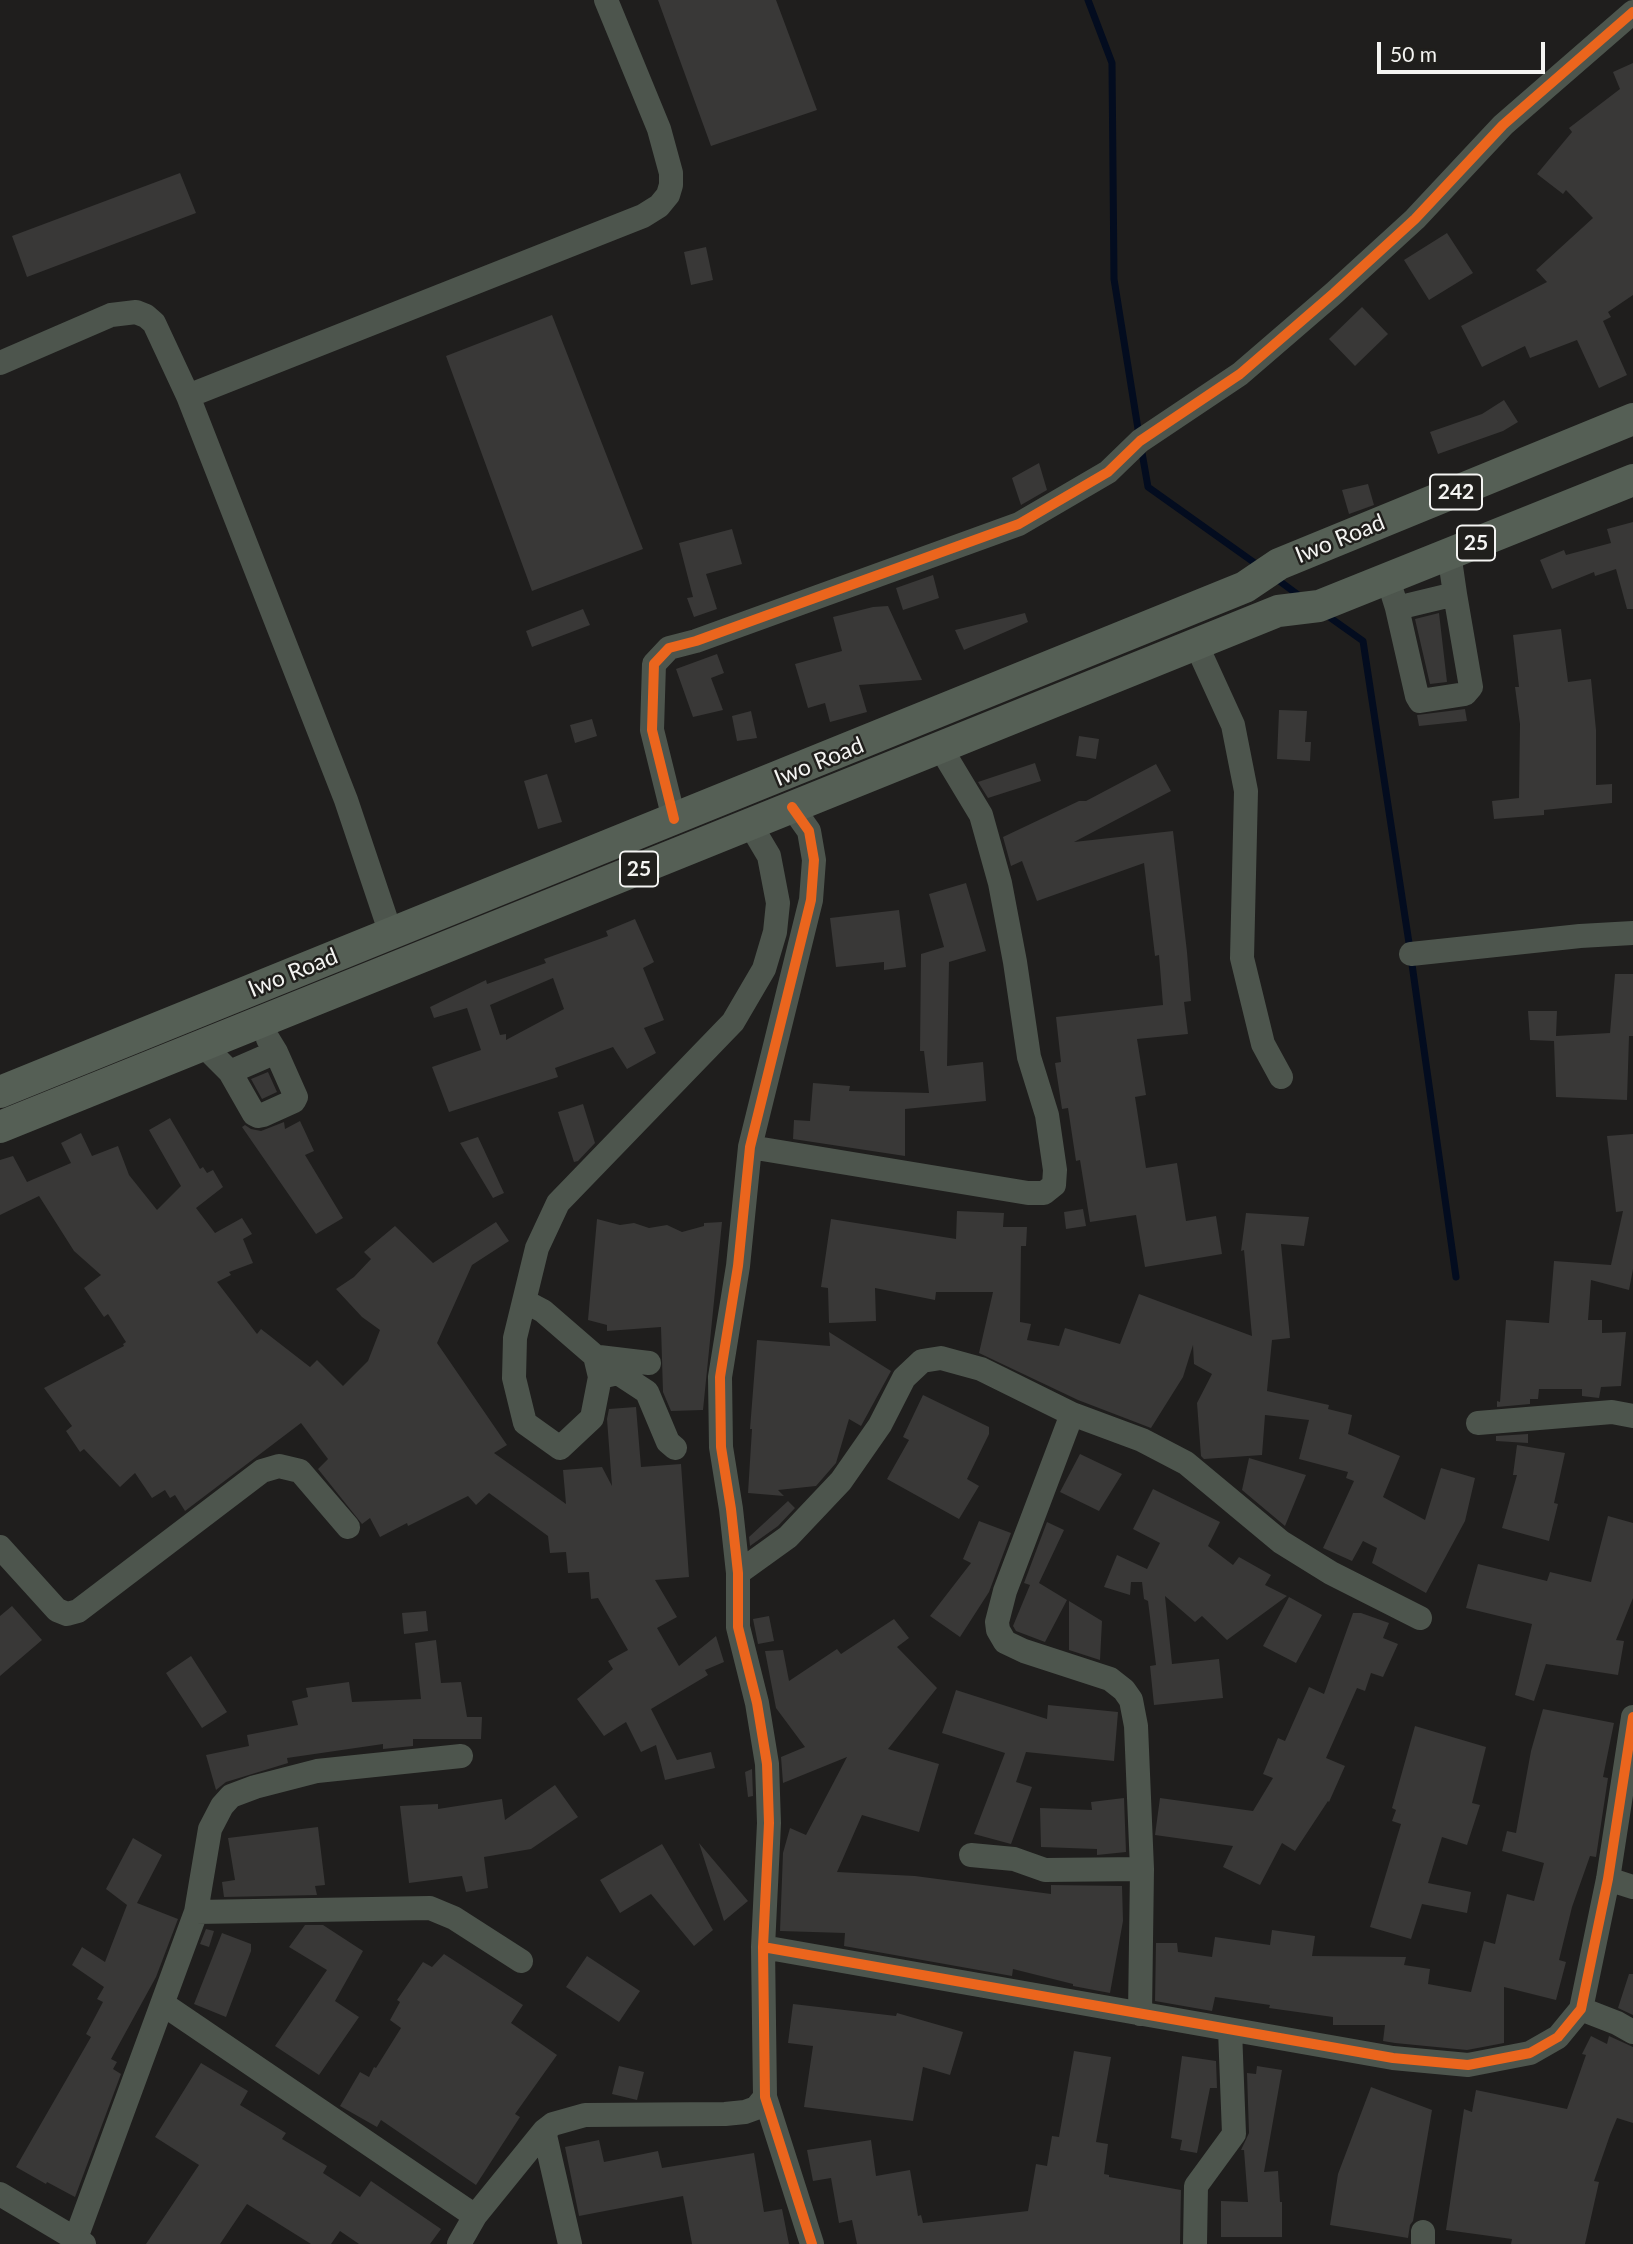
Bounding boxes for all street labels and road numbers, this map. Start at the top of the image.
road number: 242 [1430,475,1482,510]
street label: Iwo Road [1291,509,1389,569]
road number: 25 [1457,526,1495,560]
street label: Iwo Road [770,732,868,792]
road number: 25 [620,852,658,886]
street label: Iwo Road [244,943,342,1003]

